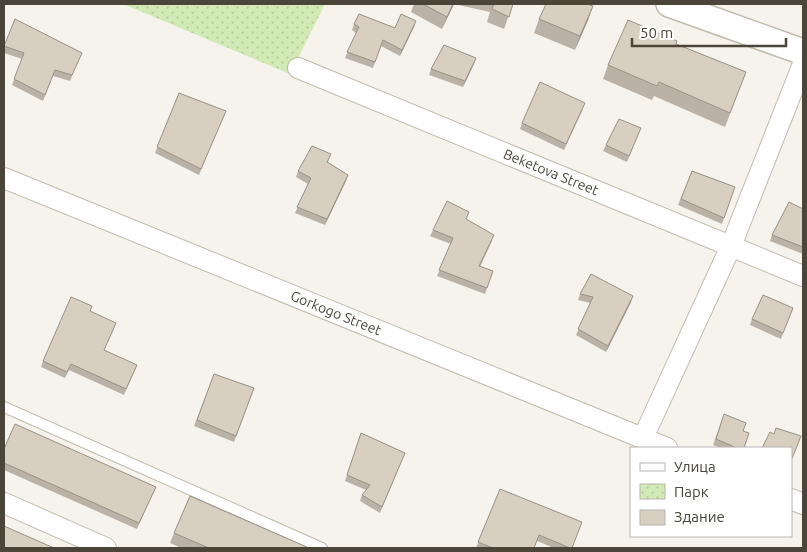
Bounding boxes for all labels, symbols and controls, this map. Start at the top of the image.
scale bar [632,15,786,47]
text: 50 m [640,24,673,41]
street label: Beketova Street [501,146,601,199]
street label: Gorkogo Street [288,288,384,339]
legend [630,447,792,537]
text: Улица [674,458,716,475]
text: Парк [674,483,709,500]
text: Здание [674,508,725,525]

